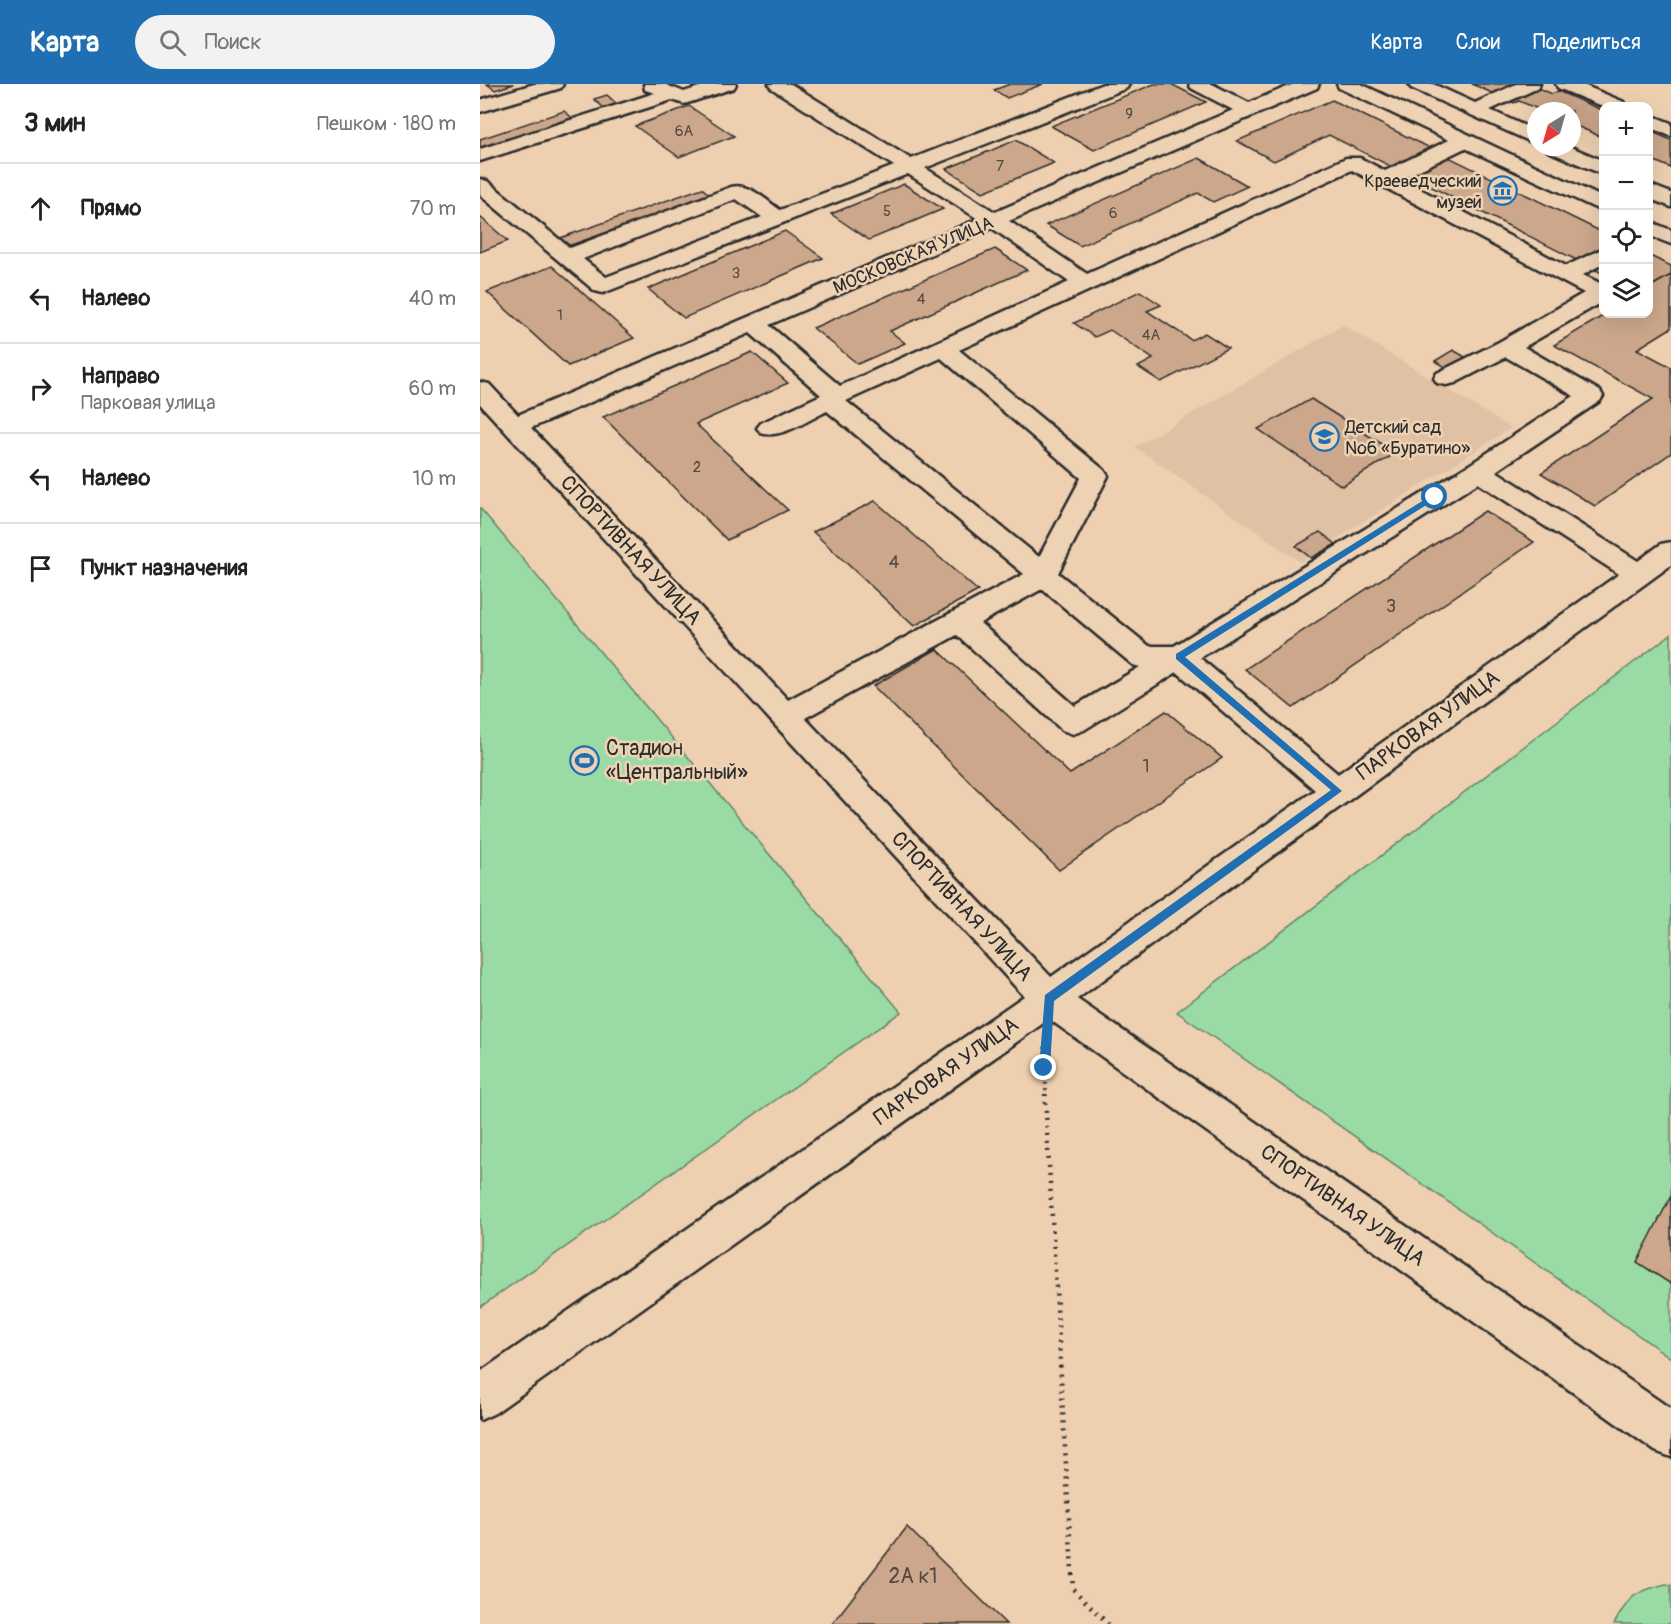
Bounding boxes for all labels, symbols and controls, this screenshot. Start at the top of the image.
search box [135,15,555,69]
text: Карта [30,25,99,60]
icon: search [156,26,189,59]
text: Поиск [204,28,262,56]
text: Карта [1370,29,1422,56]
text: Слои [1455,29,1500,56]
text: Поделиться [1533,29,1641,56]
north arrow [1527,102,1581,156]
map controls [1599,102,1653,318]
button: + [1599,102,1653,156]
house number: 9 [1125,105,1133,124]
text: 3 мин [24,107,86,139]
text: Пешком · 180 m [317,111,456,136]
house number: 6А [675,122,693,141]
button: − [1599,156,1653,210]
house number: 7 [996,157,1004,176]
place label: Краеведческий музей [1364,170,1482,214]
museum icon: Краеведческий музей [1487,175,1519,207]
icon: ahead [24,192,57,225]
text: Прямо [81,194,141,222]
text: 70 m [410,196,456,221]
house number: 5 [883,202,891,221]
house number: 6 [1109,204,1117,223]
button: locate [1599,210,1653,264]
street label: МОСКОВСКАЯ УЛИЦА [830,211,997,300]
house number: 3 [732,264,740,283]
button: layers [1599,264,1653,318]
icon: left [24,282,57,315]
text: Налево [81,284,150,312]
text: 40 m [409,286,456,311]
house number: 4 [917,290,926,309]
house number: 1 [557,306,563,325]
house number: 4А [1142,326,1160,345]
text: Направо [81,362,160,390]
icon: right [24,372,57,405]
text: 60 m [409,376,456,401]
text: Парковая улица [81,390,215,415]
place label: Детский сад №6 «Буратино» [1344,416,1470,460]
school or university icon: Детский сад №6 «Буратино» [1308,421,1340,453]
house number: 2 [693,458,701,477]
icon: left [24,462,57,495]
text: Налево [81,464,150,492]
text: 10 m [412,466,456,491]
street label: СПОРТИВНАЯ УЛИЦА [554,470,707,631]
route start [1421,483,1447,509]
house number: 4 [889,551,900,574]
icon: arrive [24,552,57,585]
text: Пункт назначения [81,554,248,582]
house number: 3 [1386,595,1396,618]
street label: ПАРКОВАЯ УЛИЦА [1351,664,1505,786]
place label: Стадион «Центральный» [606,735,748,786]
sports icon: Стадион «Центральный» [569,744,601,776]
house number: 1 [1142,755,1150,778]
street label: СПОРТИВНАЯ УЛИЦА [885,826,1038,987]
street label: ПАРКОВАЯ УЛИЦА [869,1011,1024,1131]
route end [1030,1054,1056,1080]
street label: СПОРТИВНАЯ УЛИЦА [1255,1138,1431,1273]
house number: 2А к1 [889,1563,937,1590]

